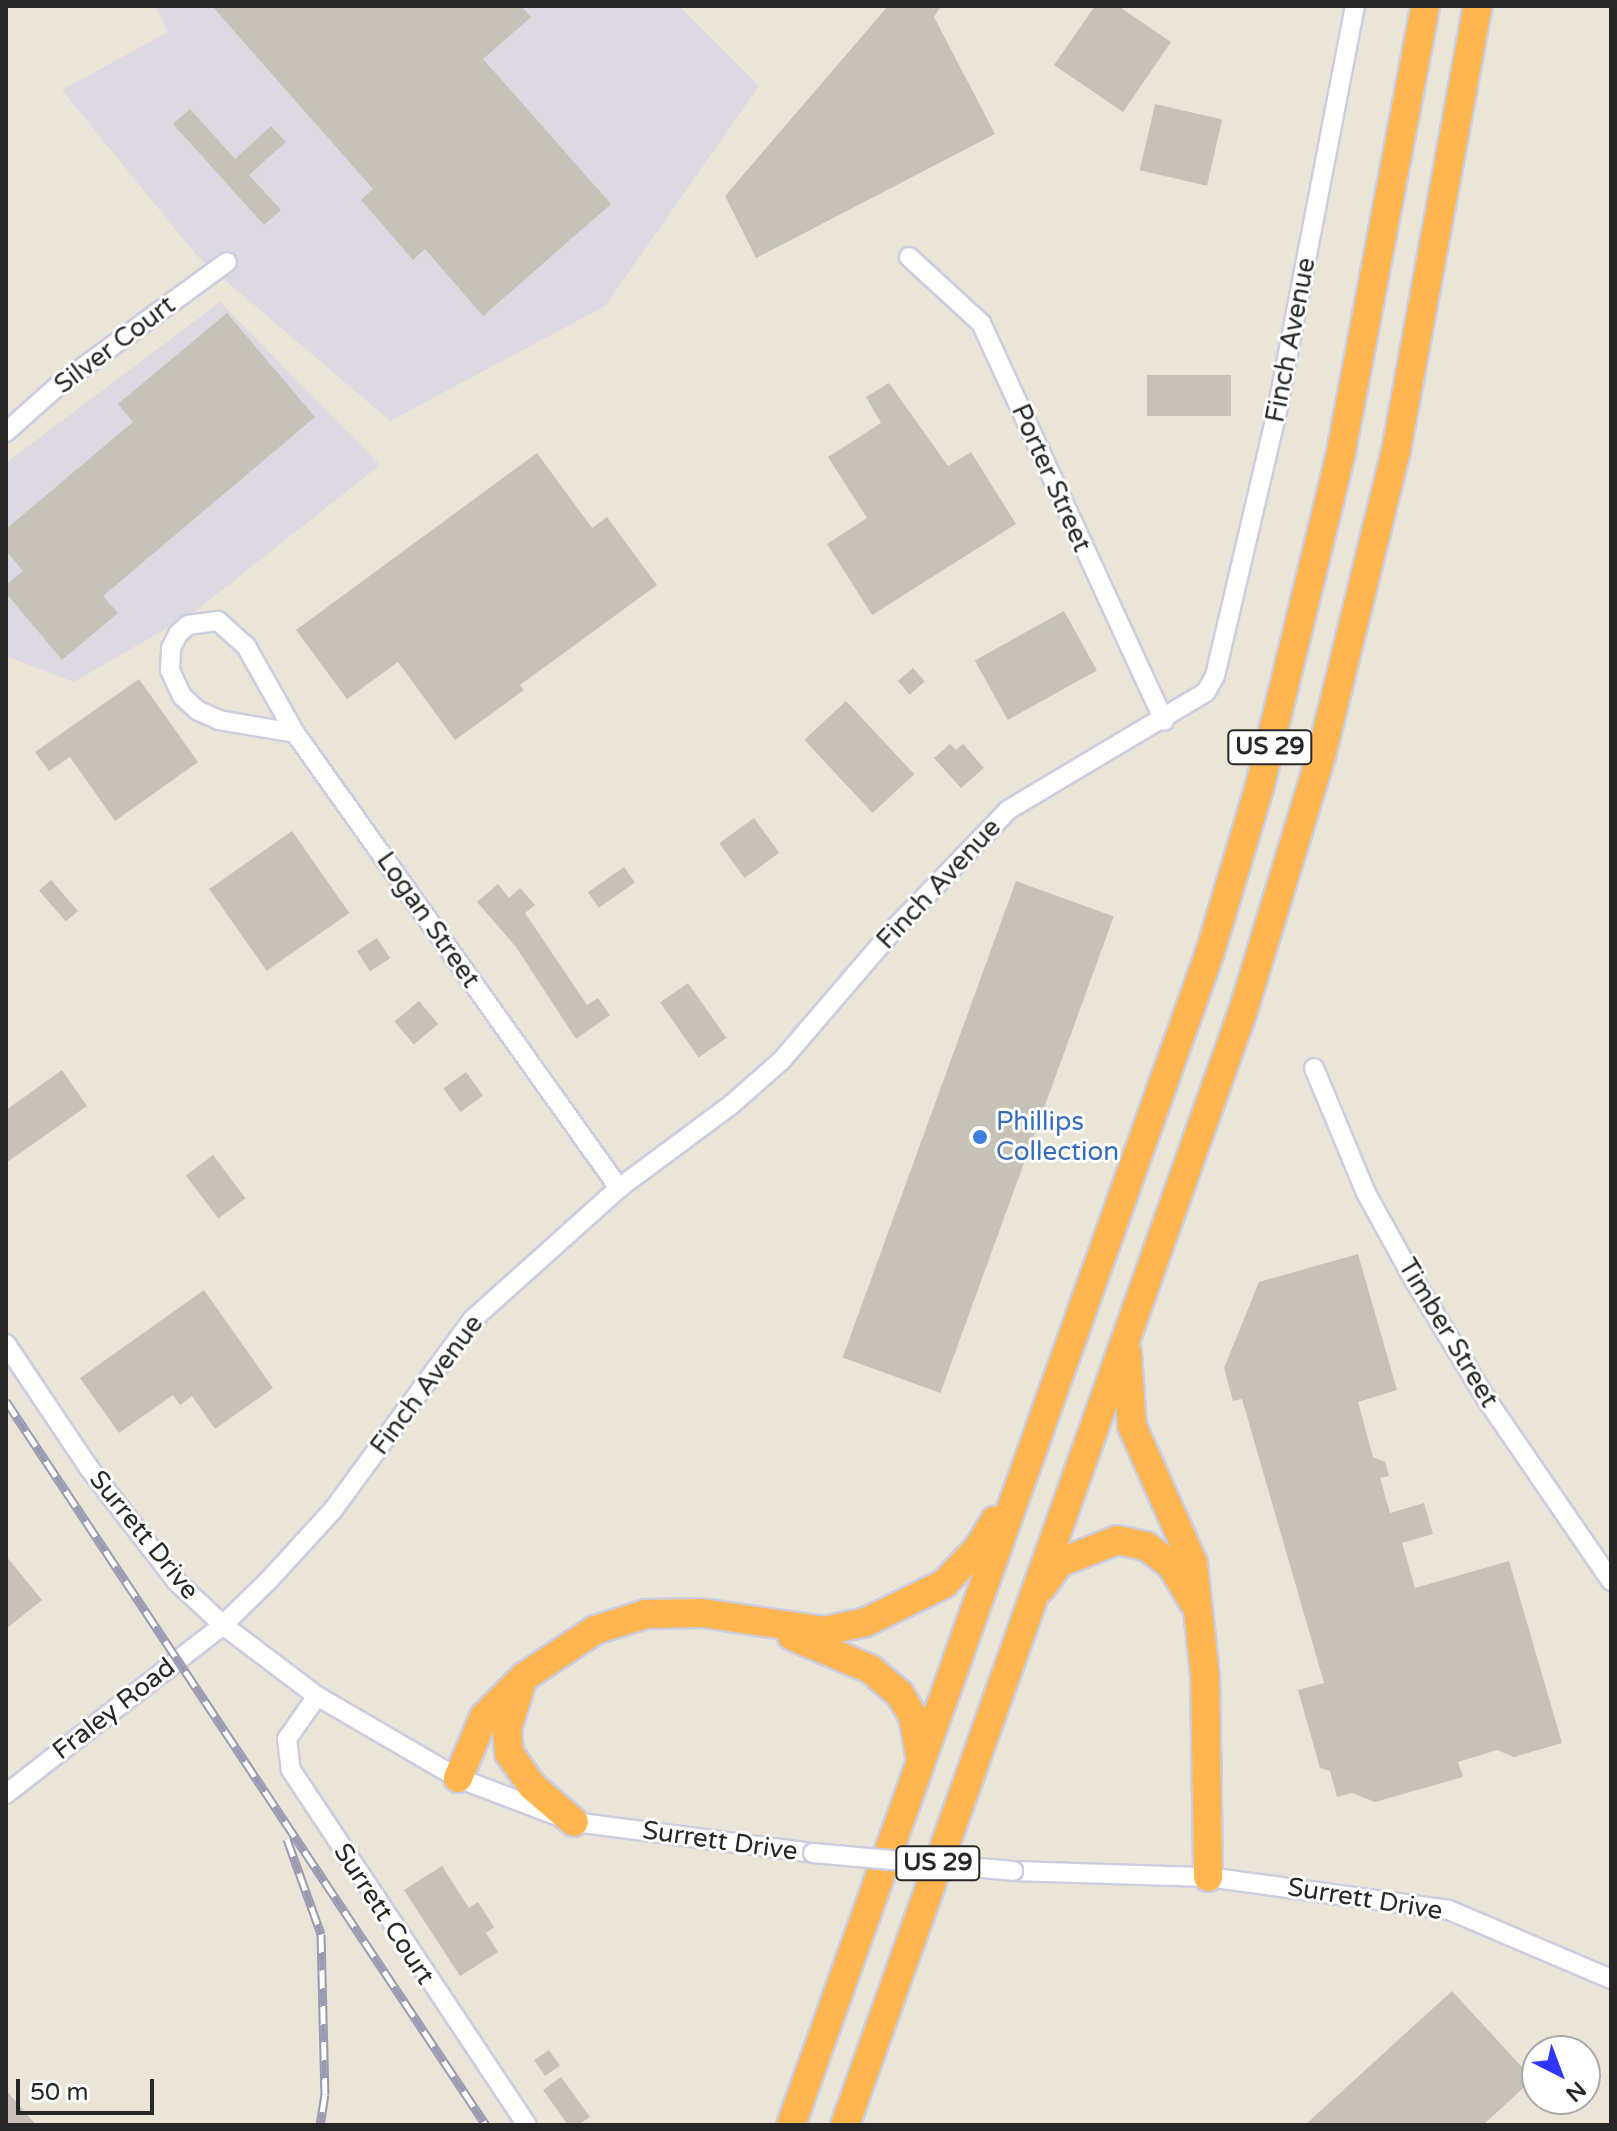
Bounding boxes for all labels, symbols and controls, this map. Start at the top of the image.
street label: Finch Avenue [1260,255,1322,425]
street label: Silver Court [49,290,181,400]
street label: Porter Street [1005,399,1097,557]
road number: US 29 [1226,727,1314,767]
street label: Finch Avenue [871,812,1007,956]
street label: Logan Street [370,846,486,994]
place label: Phillips Collection [996,1106,1119,1168]
marker: Phillips Collection [971,1128,989,1146]
street label: Timber Street [1391,1253,1505,1413]
street label: Finch Avenue [364,1309,490,1461]
street label: Surrett Drive [83,1464,205,1606]
street label: Fraley Road [47,1652,181,1766]
street label: Surrett Drive [640,1815,800,1867]
street label: Surrett Court [327,1838,441,1990]
road number: US 29 [894,1843,982,1883]
street label: Surrett Drive [1285,1871,1445,1927]
north arrow [1521,2035,1601,2115]
scale bar [20,2063,158,2113]
text: N [1560,2076,1591,2107]
text: 50 m [30,2078,88,2107]

